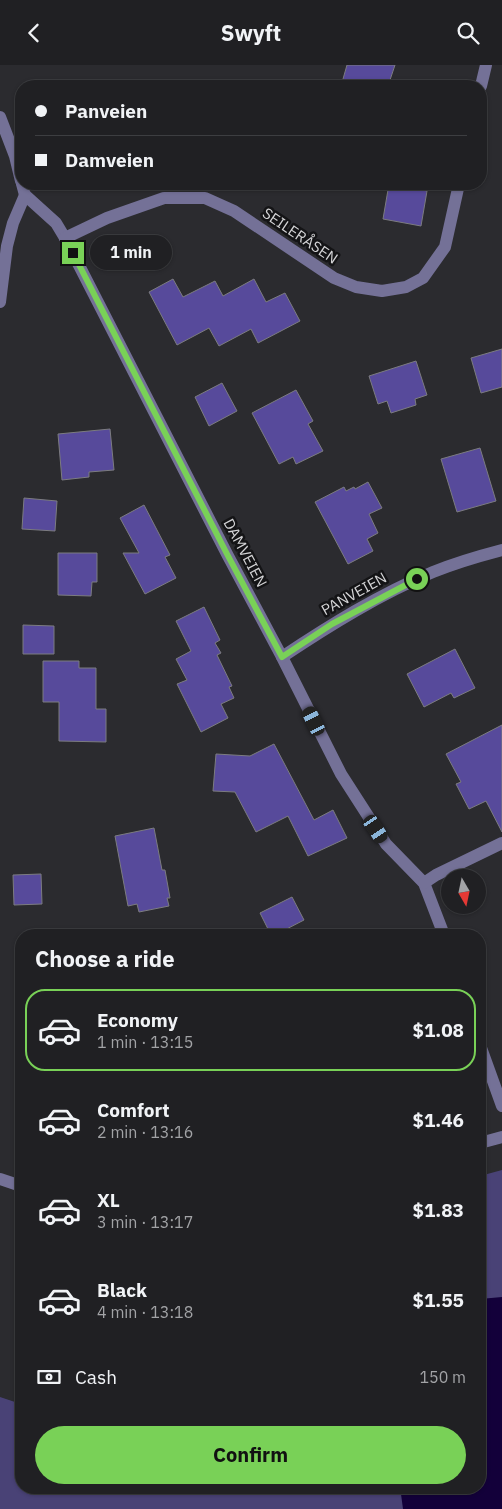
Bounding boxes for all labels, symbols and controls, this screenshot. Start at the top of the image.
text: Swyft [221,18,281,47]
icon: back [20,19,48,47]
icon: search [454,19,482,47]
text: Panveien [65,99,147,123]
text: Damveien [65,148,154,172]
street label: SEILERÅSEN [259,203,342,268]
callout: 1 min [90,235,173,271]
route end [62,242,84,264]
text: 1 min [110,242,152,262]
street label: DAMVEIEN [219,515,271,590]
street label: PANVEIEN [318,568,390,619]
route start [406,568,428,590]
car [300,704,327,738]
car [361,812,390,846]
north arrow [441,869,486,914]
map controls [441,869,486,914]
text: Choose a ride [35,944,175,973]
icon: car [37,1008,82,1053]
text: Economy [97,1008,178,1032]
text: $1.08 [412,1018,464,1042]
text: 1 min · 13:15 [97,1032,193,1052]
icon: car [37,1098,82,1143]
text: Comfort [97,1098,170,1122]
text: $1.46 [412,1108,464,1132]
text: 2 min · 13:16 [97,1122,193,1142]
icon: car [37,1188,82,1233]
text: XL [97,1188,120,1212]
text: $1.83 [412,1198,464,1222]
text: 3 min · 13:17 [97,1212,193,1232]
icon: car [37,1278,82,1323]
text: Black [97,1278,147,1302]
text: $1.55 [412,1288,464,1312]
text: 4 min · 13:18 [97,1302,193,1322]
icon: cash [35,1363,63,1391]
text: Cash [75,1365,117,1389]
text: 150 m [419,1367,466,1387]
button: Confirm [35,1426,466,1484]

